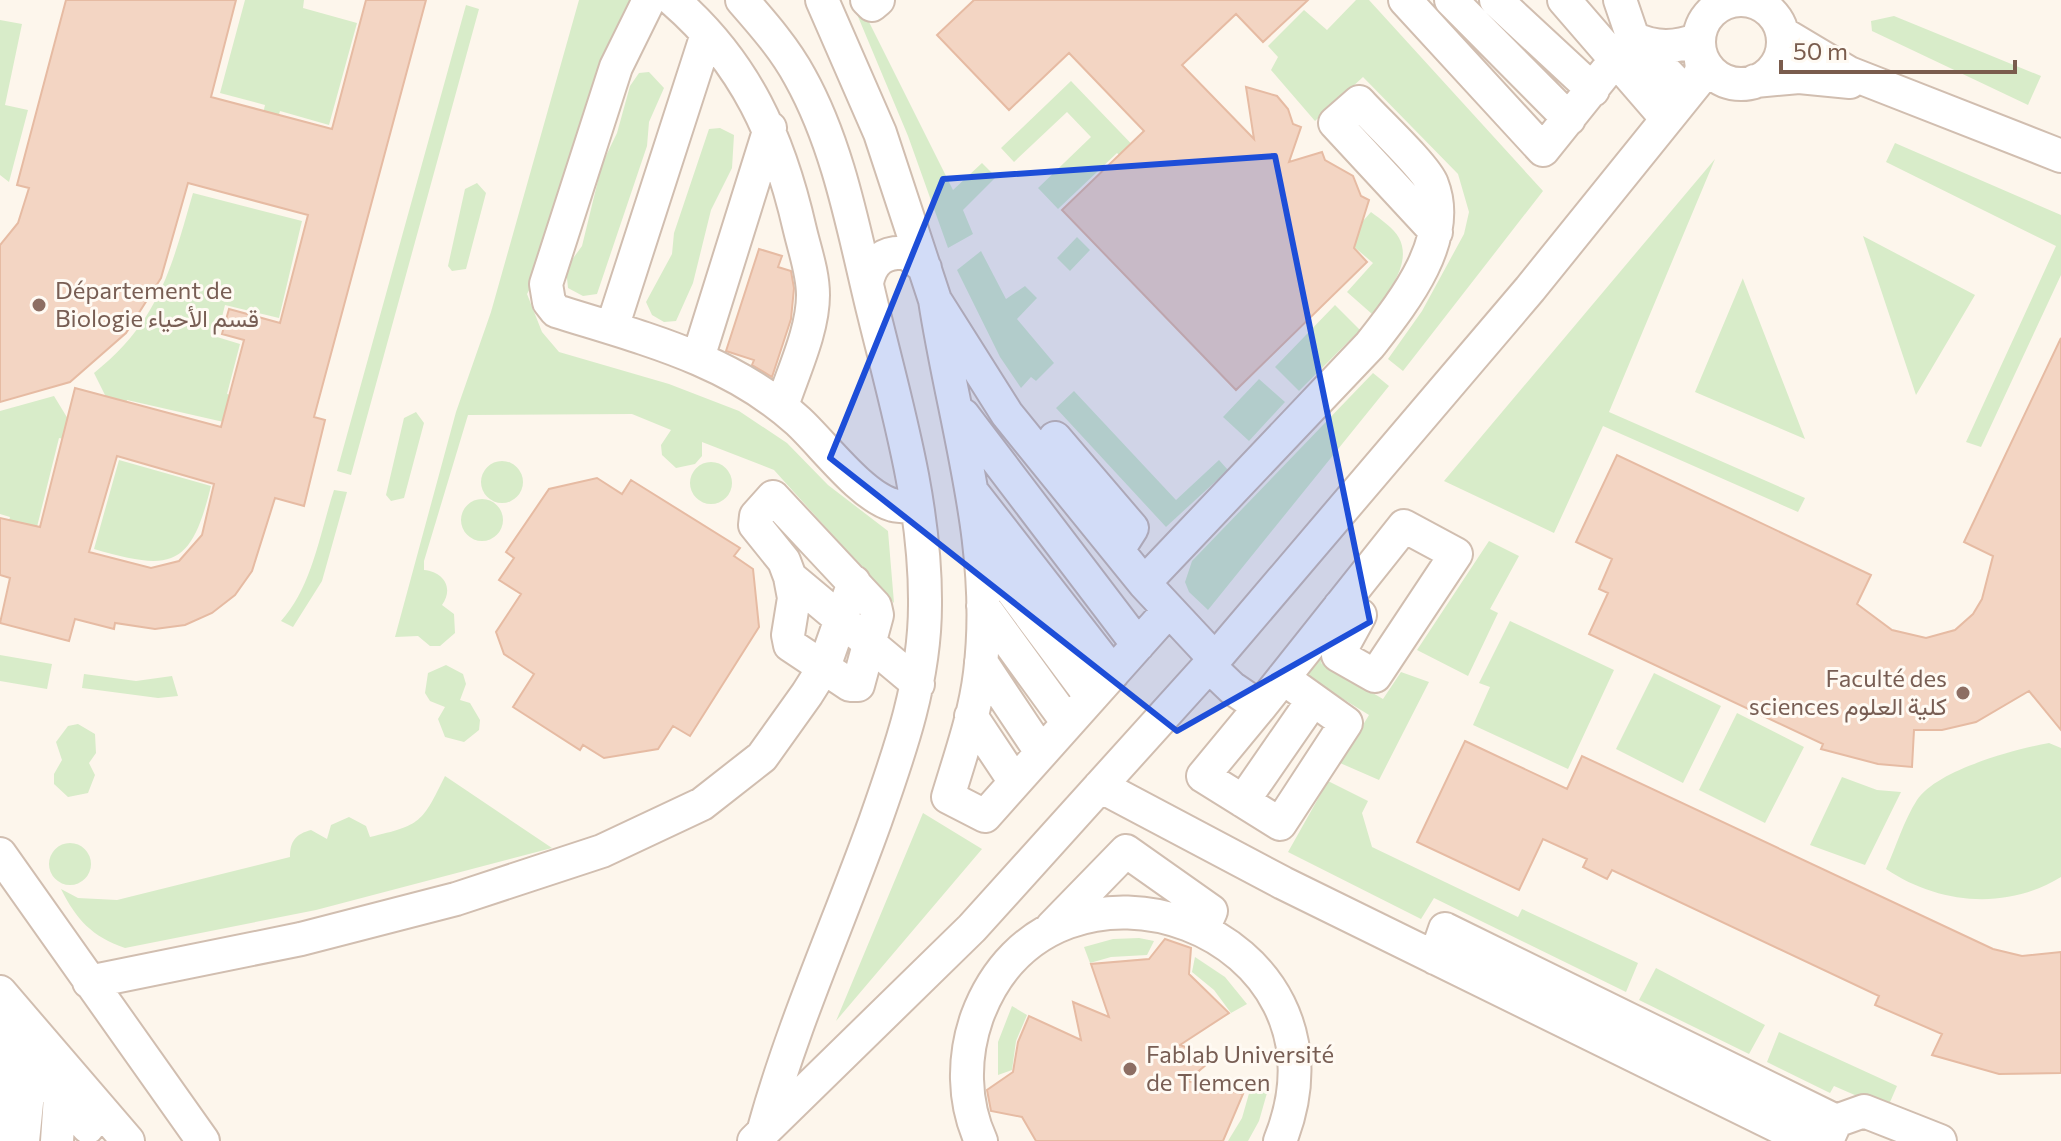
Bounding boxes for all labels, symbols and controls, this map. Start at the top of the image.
scale bar [1781,24,2015,74]
text: 50 m [1793,36,1848,65]
place label: Département de Biologie قسم الأحياء [55,275,259,335]
marker: Département de Biologie قسم الأحياء [30,296,48,314]
place label: Faculté des sciences كلية العلوم [1749,663,1947,723]
marker: Faculté des sciences كلية العلوم [1954,684,1972,702]
place label: Fablab Université de Tlemcen [1146,1039,1334,1096]
marker: Fablab Université de Tlemcen [1121,1060,1139,1078]

